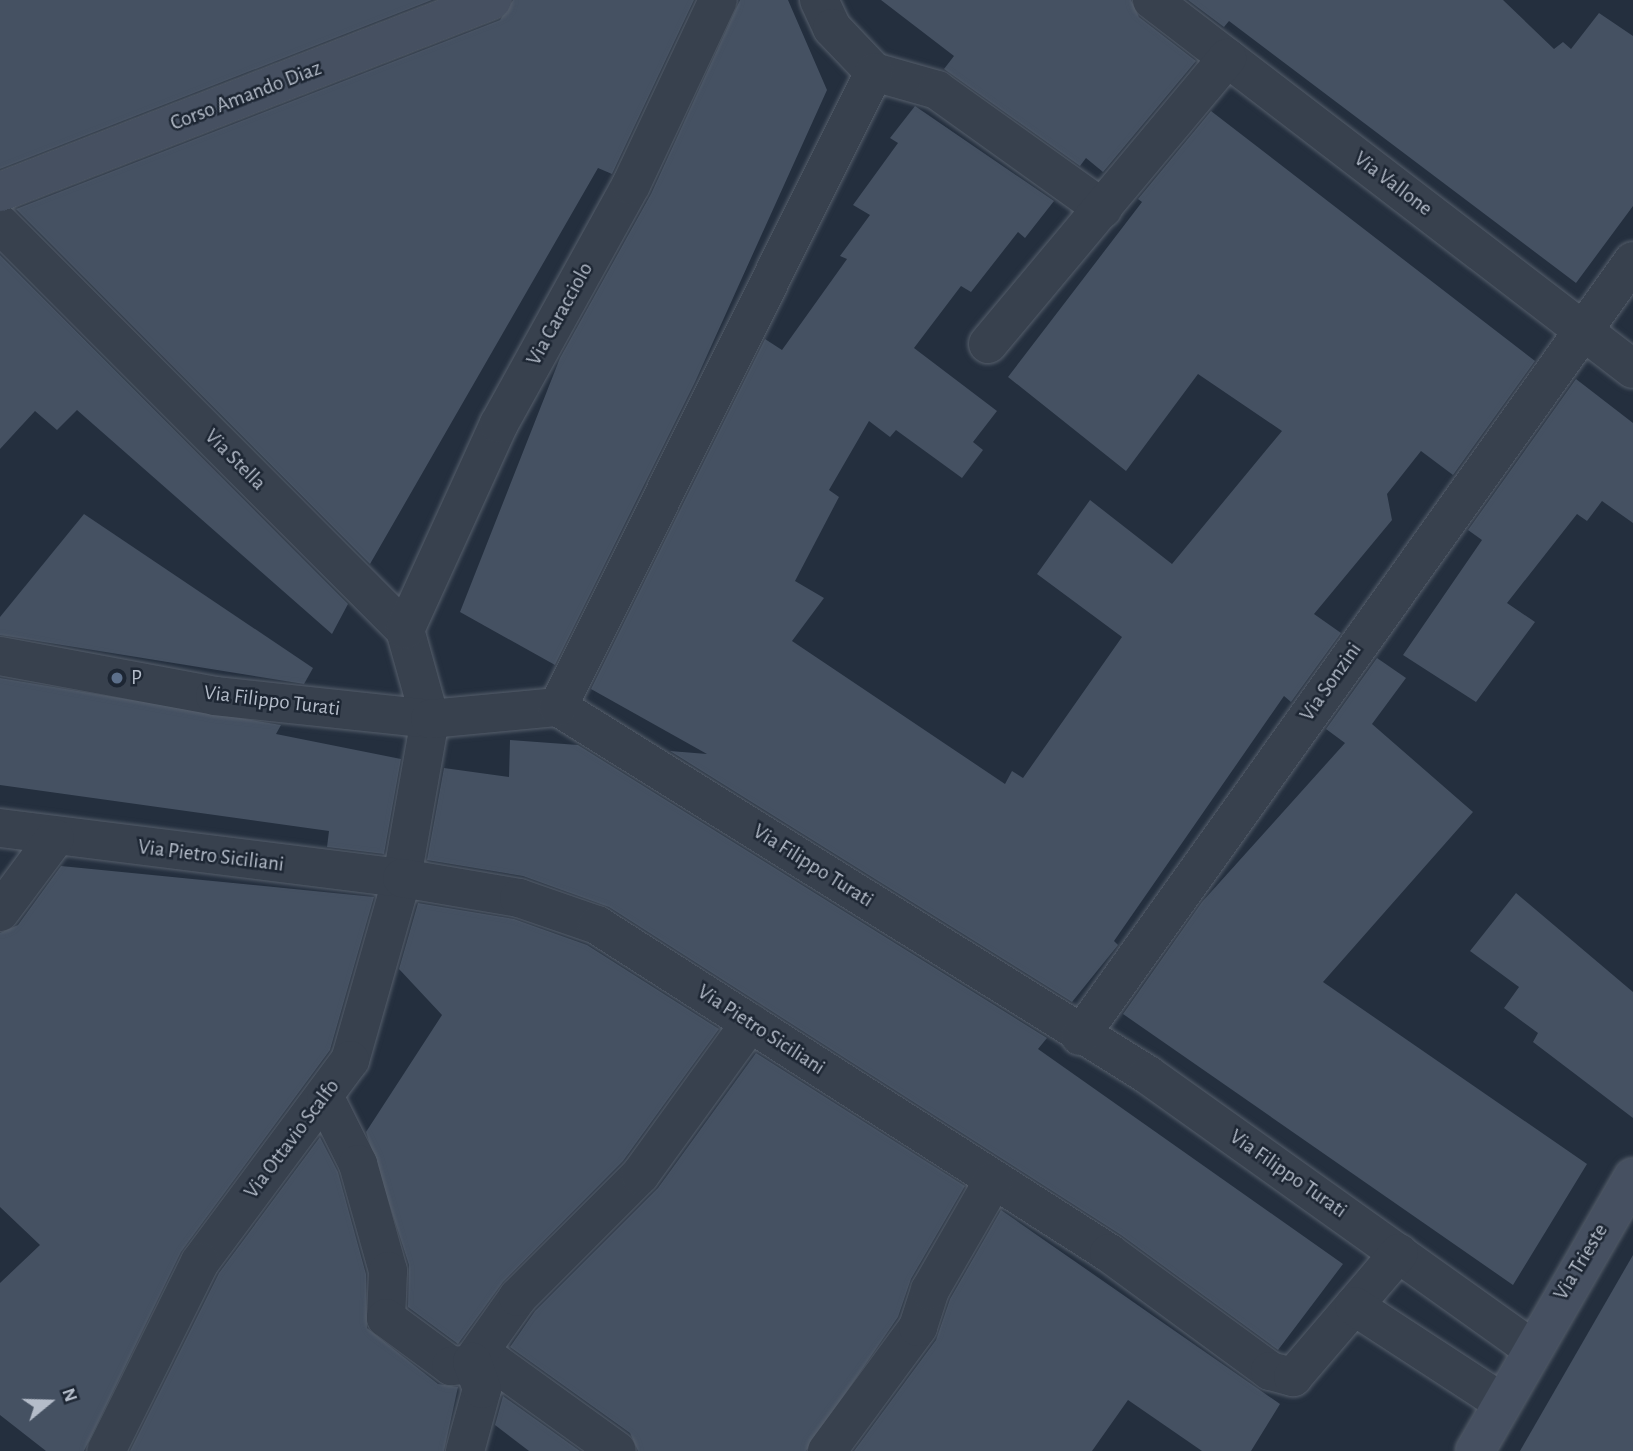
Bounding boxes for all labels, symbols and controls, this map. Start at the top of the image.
street label: Corso Amando Diaz [167,56,325,136]
street label: Via Vallone [1349,146,1437,222]
street label: Via Caracciolo [521,258,599,370]
street label: Via Stella [199,424,271,496]
street label: Via Sonzini [1295,638,1367,726]
place label: P [131,665,142,691]
marker: P [109,670,125,686]
street label: Via Filippo Turati [202,680,342,722]
street label: Via Filippo Turati [748,819,878,913]
street label: Via Pietro Siciliani [137,835,285,877]
street label: Via Pietro Siciliani [693,979,829,1081]
street label: Via Ottavio Scalfo [239,1074,345,1204]
street label: Via Filippo Turati [1225,1124,1351,1224]
street label: Via Trieste [1548,1219,1614,1305]
north arrow [14,1367,84,1437]
text: N [58,1386,80,1404]

